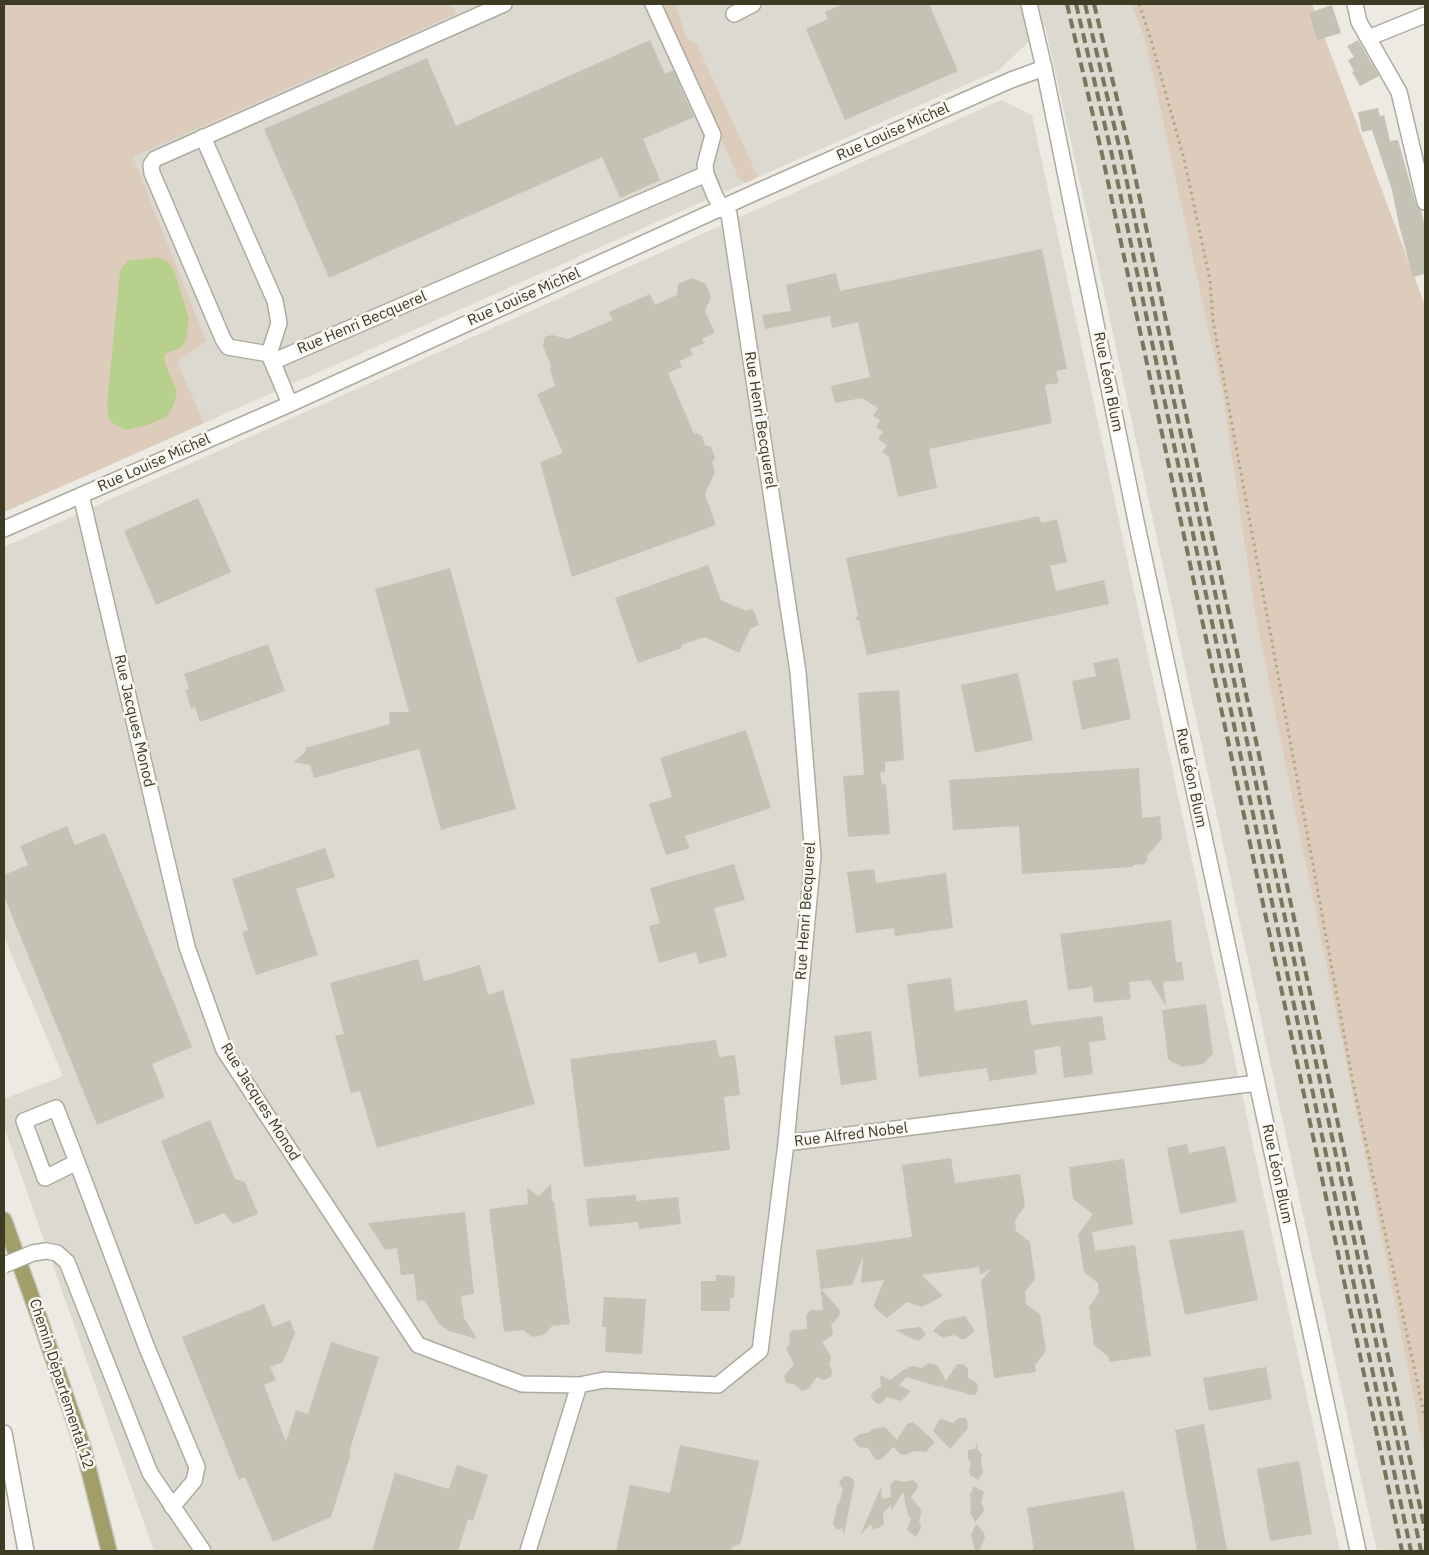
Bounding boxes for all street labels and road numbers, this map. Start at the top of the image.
street label: Rue Louise Michel [834,99,952,165]
street label: Rue Louise Michel [465,264,583,330]
street label: Rue Henri Becquerel [295,288,429,358]
street label: Rue Léon Blum [1089,330,1127,434]
street label: Rue Henri Becquerel [740,350,780,490]
street label: Rue Louise Michel [95,430,213,496]
street label: Rue Jacques Monod [110,653,158,789]
street label: Rue Léon Blum [1172,727,1210,829]
street label: Rue Henri Becquerel [792,841,820,981]
street label: Rue Jacques Monod [216,1040,304,1164]
street label: Rue Alfred Nobel [793,1119,909,1151]
street label: Rue Léon Blum [1258,1123,1296,1225]
street label: Chemin Départemental 12 [25,1297,97,1471]

